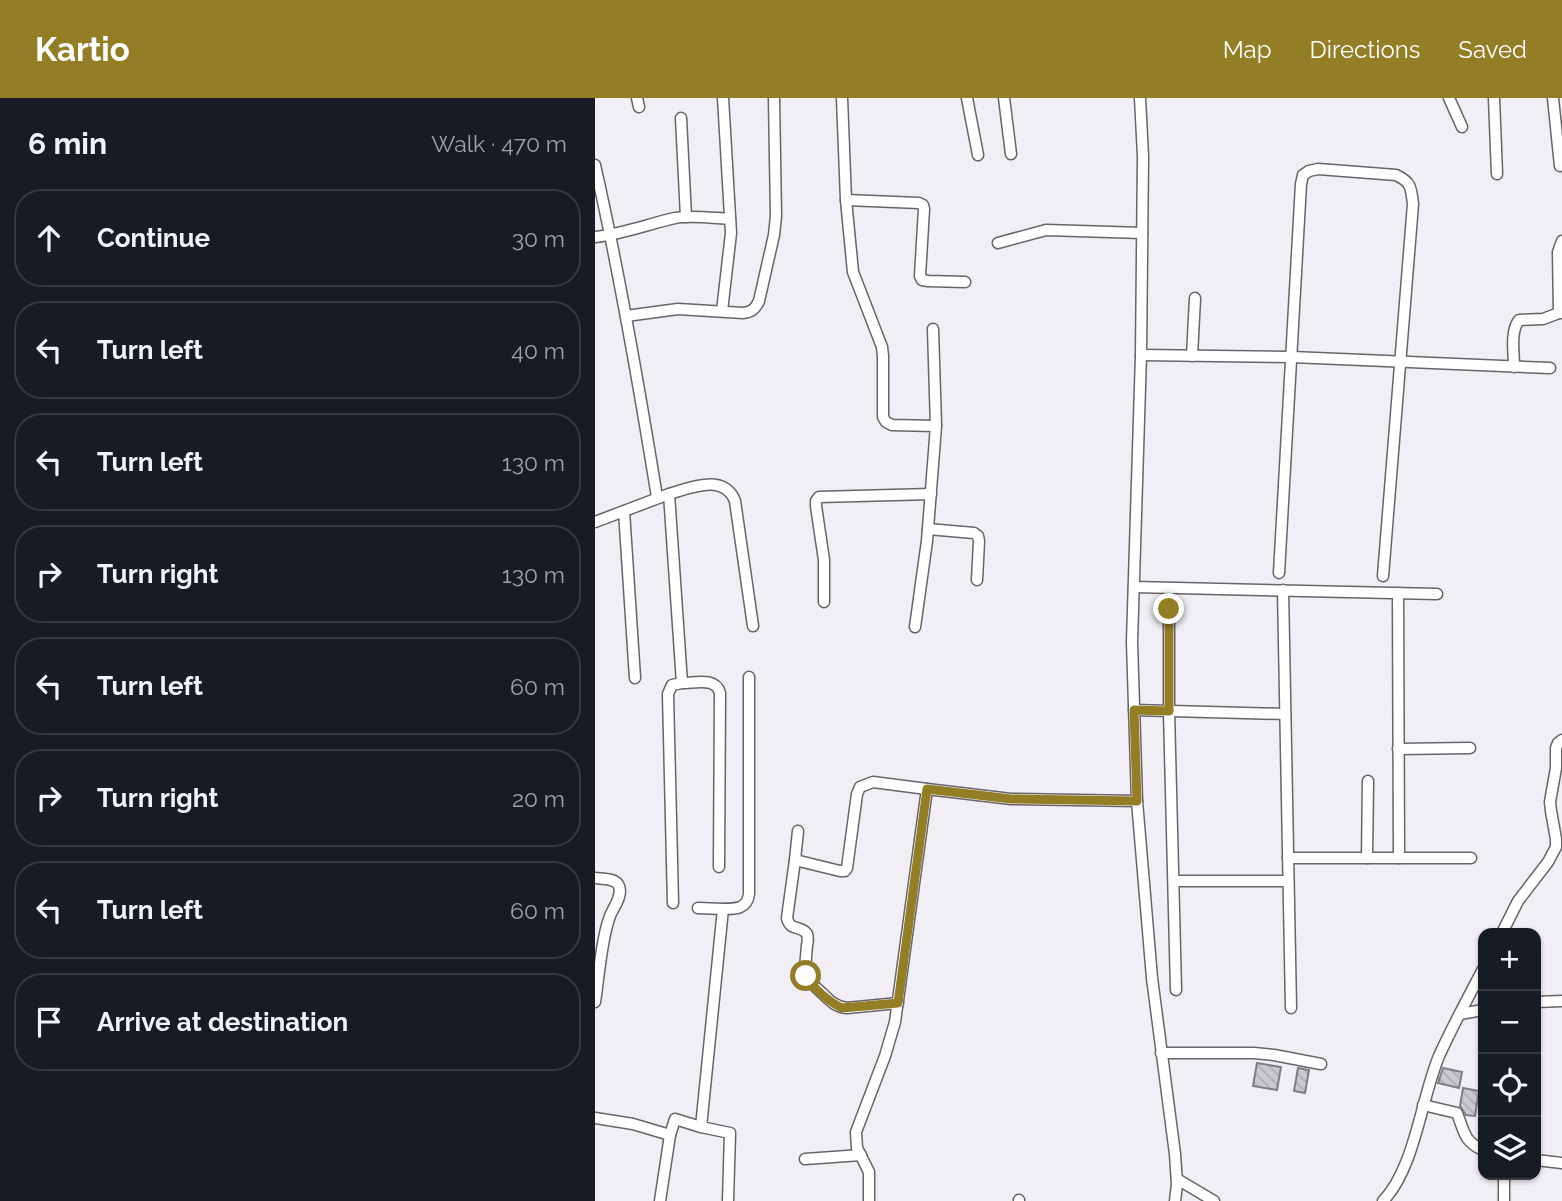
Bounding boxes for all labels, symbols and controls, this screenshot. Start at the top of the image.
text: Kartio [35,30,130,69]
text: Map [1223,35,1272,64]
text: Directions [1310,35,1420,64]
text: Saved [1458,35,1527,64]
text: 6 min [28,126,107,161]
text: Walk · 470 m [431,130,567,157]
icon: ahead [30,219,68,257]
text: Continue [97,223,210,253]
text: 30 m [512,225,565,252]
icon: left [30,331,68,369]
text: Turn left [97,335,203,365]
text: 40 m [511,337,565,364]
icon: left [30,443,68,481]
text: Turn left [97,447,203,477]
text: 130 m [502,449,565,476]
icon: right [30,555,68,593]
text: Turn right [97,559,218,589]
text: 130 m [502,561,565,588]
route end [1153,593,1184,624]
icon: left [30,667,68,705]
text: Turn left [97,671,203,701]
text: 60 m [510,673,565,700]
icon: right [30,779,68,817]
text: Turn right [97,783,218,813]
text: 20 m [512,785,565,812]
icon: left [30,891,68,929]
text: Turn left [97,895,203,925]
text: 60 m [510,897,565,924]
map controls [1478,928,1541,1180]
button: + [1478,928,1541,991]
route start [790,960,821,991]
button: − [1478,991,1541,1054]
icon: arrive [30,1003,68,1041]
text: Arrive at destination [97,1007,348,1037]
button: locate [1478,1054,1541,1117]
button: layers [1478,1117,1541,1180]

